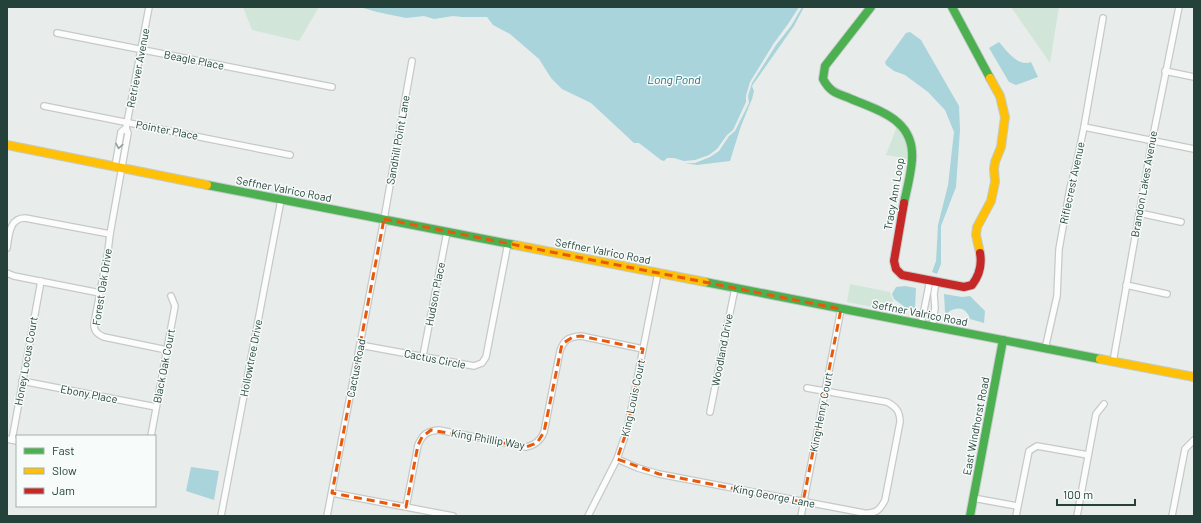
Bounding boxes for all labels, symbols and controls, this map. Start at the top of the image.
street label: Retriever Avenue [123,27,152,109]
street label: Beagle Place [163,47,225,72]
water label: Long Pond [647,72,701,86]
street label: Sandhill Point Lane [383,94,412,186]
street label: Pointer Place [135,117,199,142]
street label: Brandon Lakes Avenue [1128,130,1159,238]
street label: Riflecrest Avenue [1056,140,1087,225]
one-way arrow [115,143,123,150]
street label: Tracy Ann Loop [881,157,906,231]
street label: Seffner Valrico Road [235,173,333,204]
street label: Seffner Valrico Road [554,235,652,266]
street label: Forest Oak Drive [89,247,114,326]
street label: Hudson Place [422,261,447,327]
street label: Seffner Valrico Road [871,297,969,328]
street label: Woodland Drive [708,312,735,387]
street label: Honey Locus Court [11,315,40,406]
street label: Hollowtree Drive [237,318,264,398]
street label: Black Oak Court [150,328,177,404]
street label: Cactus Road [343,337,368,398]
street label: Cactus Circle [403,346,467,371]
street label: King Louis Court [618,358,647,438]
street label: King Henry Court [806,371,835,453]
street label: East Windhorst Road [960,376,991,476]
street label: Ebony Place [59,382,119,405]
street label: King Phillip Way [450,426,526,451]
legend [16,435,156,507]
text: Fast [52,443,75,457]
text: Slow [52,463,77,477]
street label: King George Lane [732,481,816,510]
scale bar [1057,481,1135,507]
text: Jam [52,483,75,497]
text: 100 m [1063,487,1093,501]

